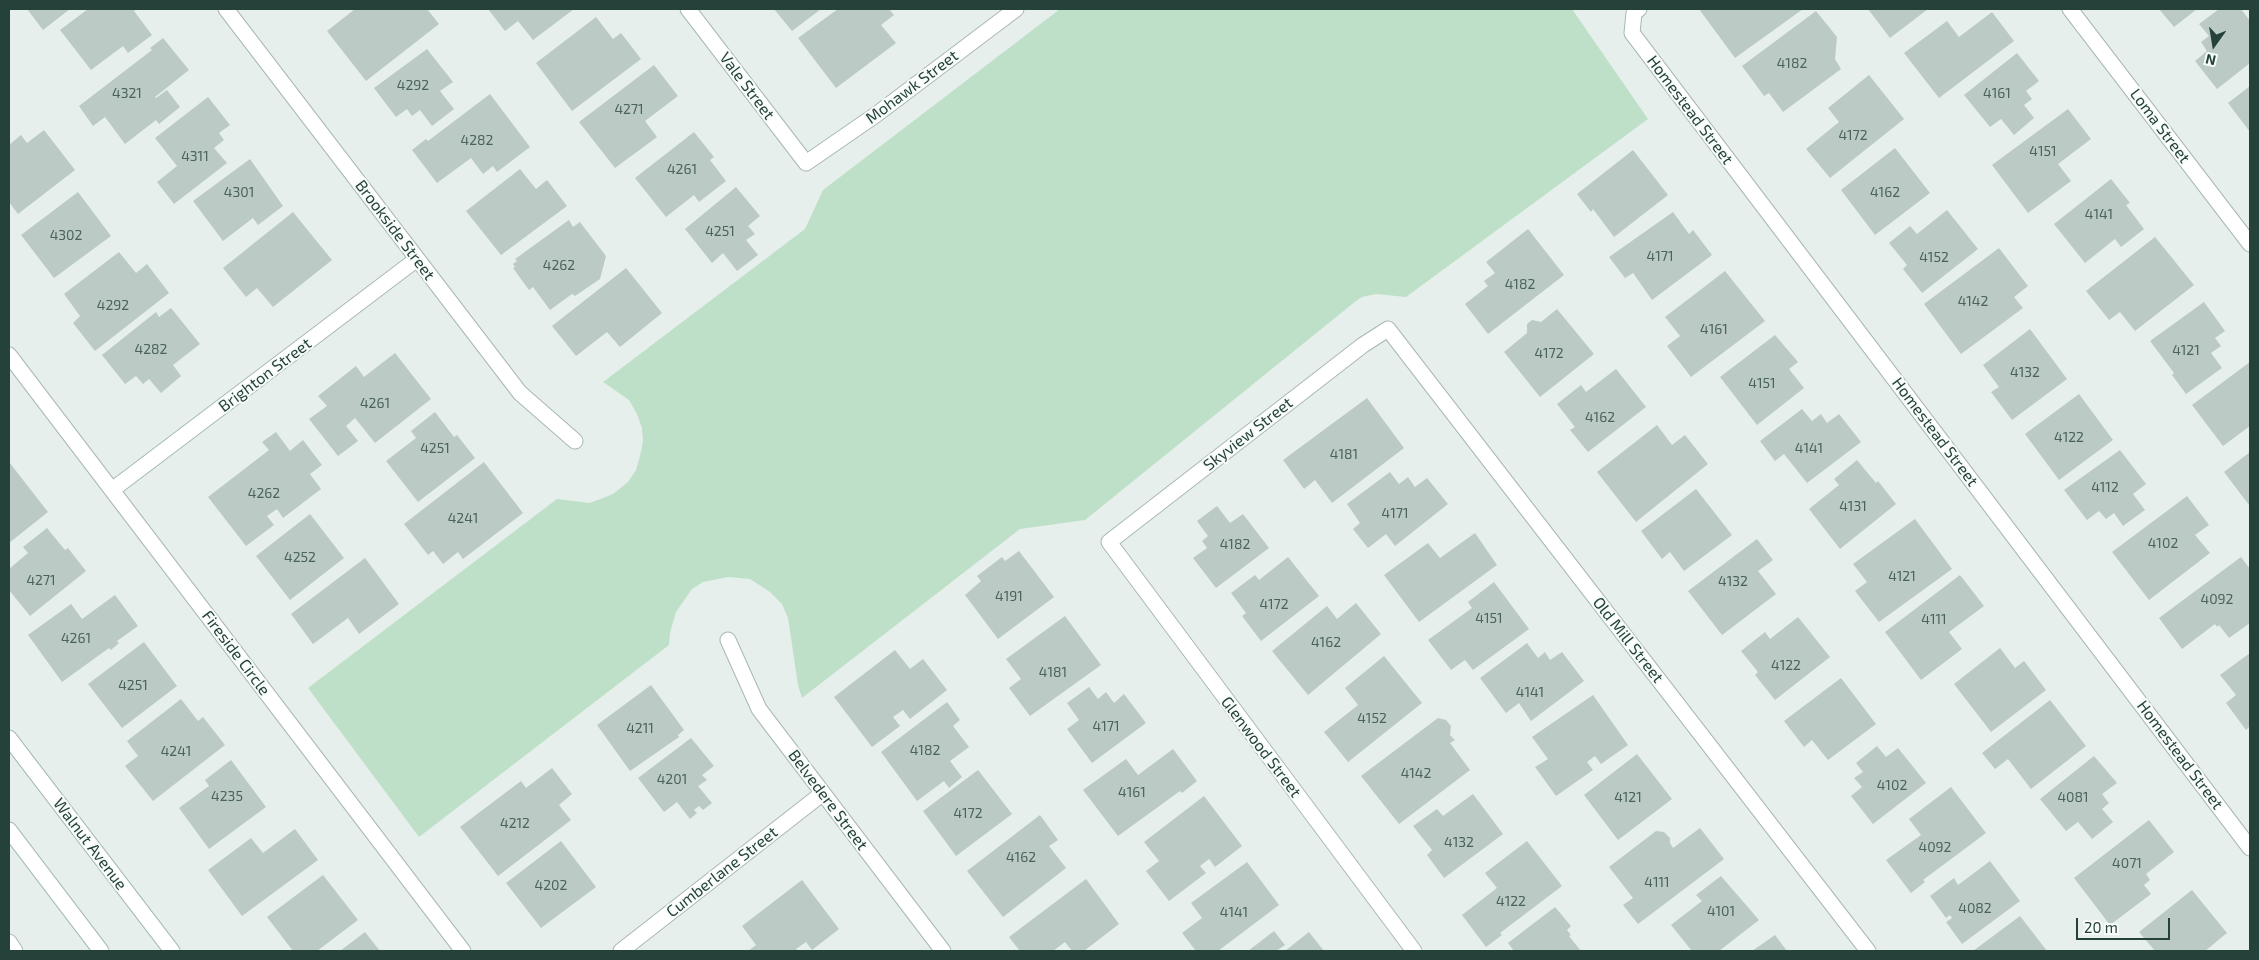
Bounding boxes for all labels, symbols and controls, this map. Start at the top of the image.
north arrow [2189,20,2239,70]
street label: Mohawk Street [862,46,962,128]
street label: Vale Street [715,48,779,124]
text: N [2204,51,2217,70]
street label: Homestead Street [1643,52,1737,168]
house number: 4182 [1777,55,1807,71]
house number: 4292 [397,77,429,93]
house number: 4321 [112,85,142,101]
house number: 4161 [1983,85,2011,101]
street label: Loma Street [2126,85,2194,167]
house number: 4271 [614,101,644,117]
house number: 4172 [1838,127,1868,143]
house number: 4282 [461,132,493,148]
house number: 4151 [2029,143,2057,159]
house number: 4311 [181,148,209,164]
house number: 4261 [667,161,697,177]
street label: Brookside Street [351,176,439,284]
house number: 4301 [224,184,254,200]
house number: 4162 [1870,184,1900,200]
house number: 4141 [2085,206,2113,222]
house number: 4251 [705,223,735,239]
house number: 4302 [50,227,82,243]
house number: 4171 [1647,248,1673,264]
house number: 4152 [1919,249,1949,265]
house number: 4262 [543,257,575,273]
house number: 4182 [1505,276,1535,292]
house number: 4142 [1958,293,1988,309]
house number: 4292 [97,297,129,313]
house number: 4161 [1700,321,1728,337]
street label: Brighton Street [215,334,315,416]
house number: 4282 [135,341,167,357]
house number: 4121 [2172,342,2200,358]
house number: 4172 [1534,345,1564,361]
house number: 4132 [2010,364,2040,380]
street label: Homestead Street [1888,374,1982,490]
house number: 4151 [1748,375,1776,391]
street label: Skyview Street [1200,393,1296,475]
house number: 4261 [360,395,390,411]
house number: 4162 [1585,409,1615,425]
house number: 4122 [2054,429,2084,445]
house number: 4251 [420,440,450,456]
house number: 4141 [1795,440,1823,456]
house number: 4181 [1330,446,1358,462]
house number: 4112 [2091,479,2119,495]
house number: 4262 [248,485,280,501]
house number: 4131 [1839,498,1867,514]
house number: 4171 [1382,505,1408,521]
house number: 4241 [448,510,478,526]
house number: 4102 [2148,535,2178,551]
house number: 4182 [1220,536,1250,552]
house number: 4252 [284,549,316,565]
house number: 4121 [1888,568,1916,584]
house number: 4271 [26,572,56,588]
house number: 4132 [1718,573,1748,589]
house number: 4191 [995,588,1023,604]
house number: 4092 [2201,591,2233,607]
street label: Old Mill Street [1589,593,1667,687]
house number: 4172 [1259,596,1289,612]
street label: Fireside Circle [198,607,274,699]
house number: 4151 [1475,610,1503,626]
house number: 4111 [1921,611,1947,627]
house number: 4261 [61,630,91,646]
house number: 4162 [1311,634,1341,650]
house number: 4122 [1771,657,1801,673]
house number: 4181 [1039,664,1067,680]
house number: 4251 [118,677,148,693]
house number: 4141 [1516,684,1544,700]
street label: Glenwood Street [1217,693,1305,801]
street label: Homestead Street [2133,697,2227,813]
house number: 4152 [1357,710,1387,726]
house number: 4171 [1093,718,1119,734]
house number: 4211 [626,720,654,736]
house number: 4182 [910,742,940,758]
house number: 4241 [161,743,191,759]
street label: Belvedere Street [784,746,872,854]
house number: 4142 [1401,765,1431,781]
house number: 4201 [657,771,687,787]
house number: 4102 [1877,777,1907,793]
house number: 4161 [1118,784,1146,800]
house number: 4235 [211,788,243,804]
house number: 4121 [1614,789,1642,805]
house number: 4081 [2057,789,2089,805]
street label: Walnut Avenue [49,794,131,894]
house number: 4172 [953,805,983,821]
house number: 4212 [500,815,530,831]
street label: Cumberlane Street [663,823,781,921]
house number: 4132 [1444,834,1474,850]
house number: 4092 [1919,839,1951,855]
house number: 4162 [1006,849,1036,865]
house number: 4071 [2112,855,2142,871]
house number: 4111 [1644,874,1670,890]
house number: 4202 [535,877,567,893]
house number: 4122 [1496,893,1526,909]
house number: 4082 [1958,900,1992,916]
house number: 4101 [1707,903,1735,919]
house number: 4141 [1220,904,1248,920]
scale bar [2079,908,2173,940]
text: 20 m [2084,918,2118,936]

